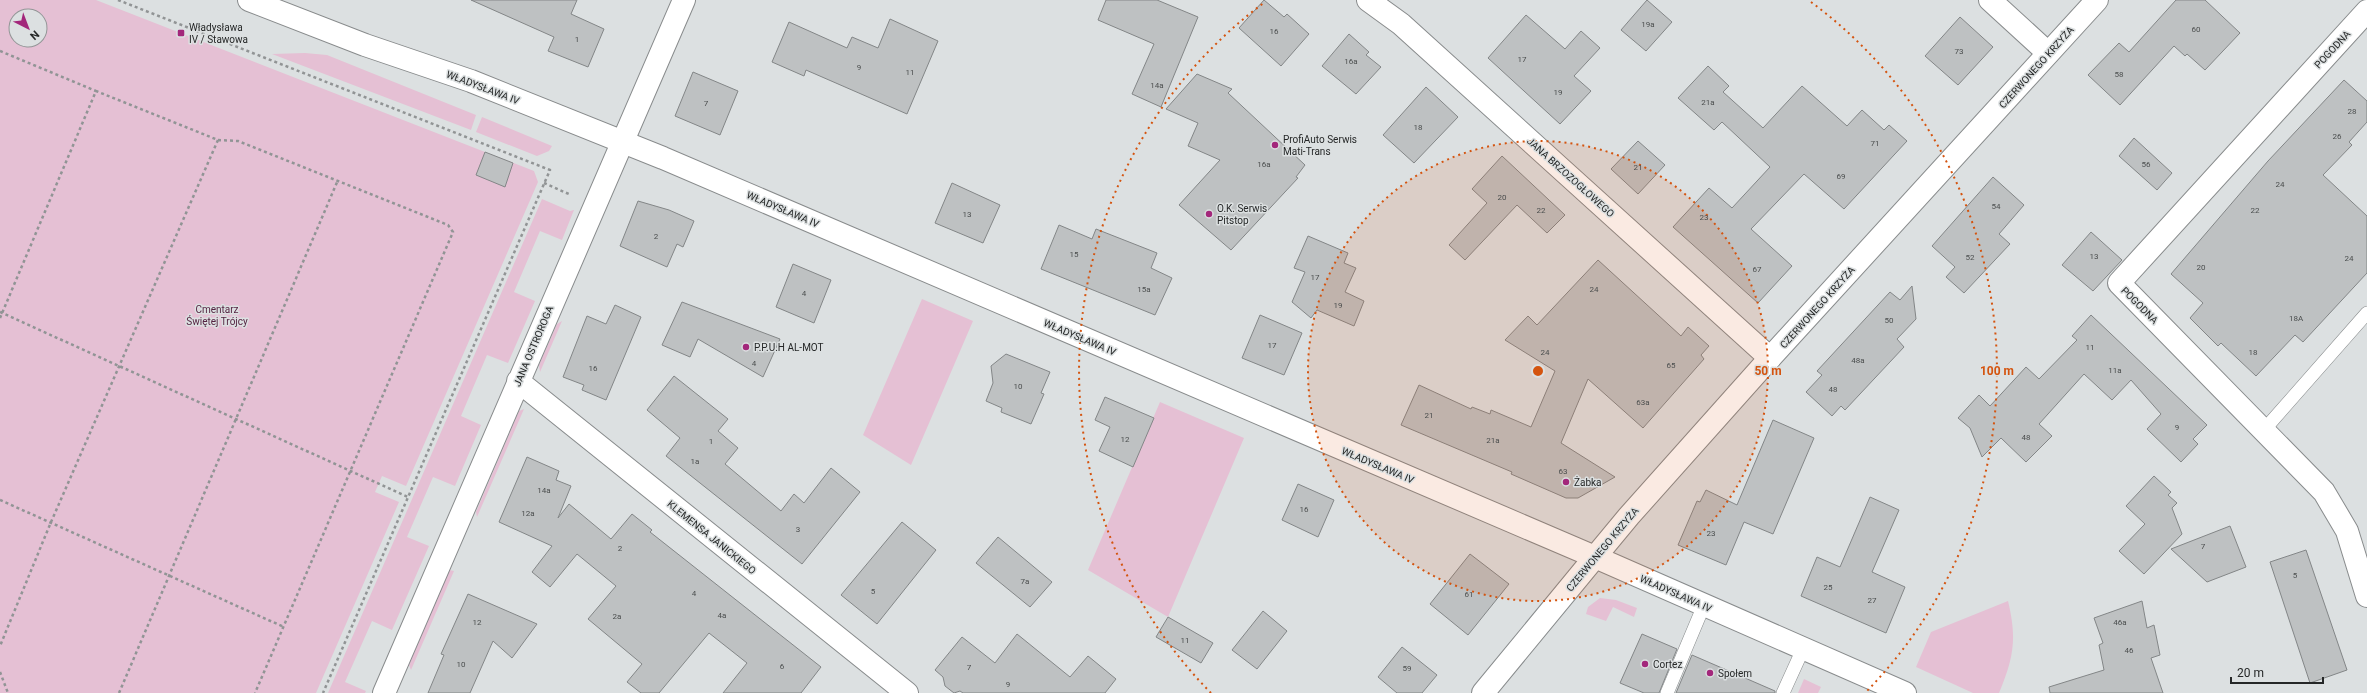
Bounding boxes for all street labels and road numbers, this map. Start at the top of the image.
street label: CZERWONEGO KRZYŻA [1996,23,2076,110]
street label: POGODNA [2312,28,2353,70]
street label: WŁADYSŁAWA IV [445,68,521,107]
street label: JANA BRZOZOGŁOWEGO [1525,135,1617,219]
street label: WŁADYSŁAWA IV [745,189,821,230]
street label: CZERWONEGO KRZYŻA [1777,263,1857,350]
street label: POGODNA [2119,285,2161,326]
street label: JANA OSTROROGA [512,304,556,388]
street label: WŁADYSŁAWA IV [1042,317,1118,358]
street label: WŁADYSŁAWA IV [1340,445,1416,486]
street label: KLEMENSA JANICKIEGO [665,498,758,577]
street label: CZERWONEGO KRZYŻA [1563,504,1641,593]
street label: WŁADYSŁAWA IV [1638,573,1714,614]

